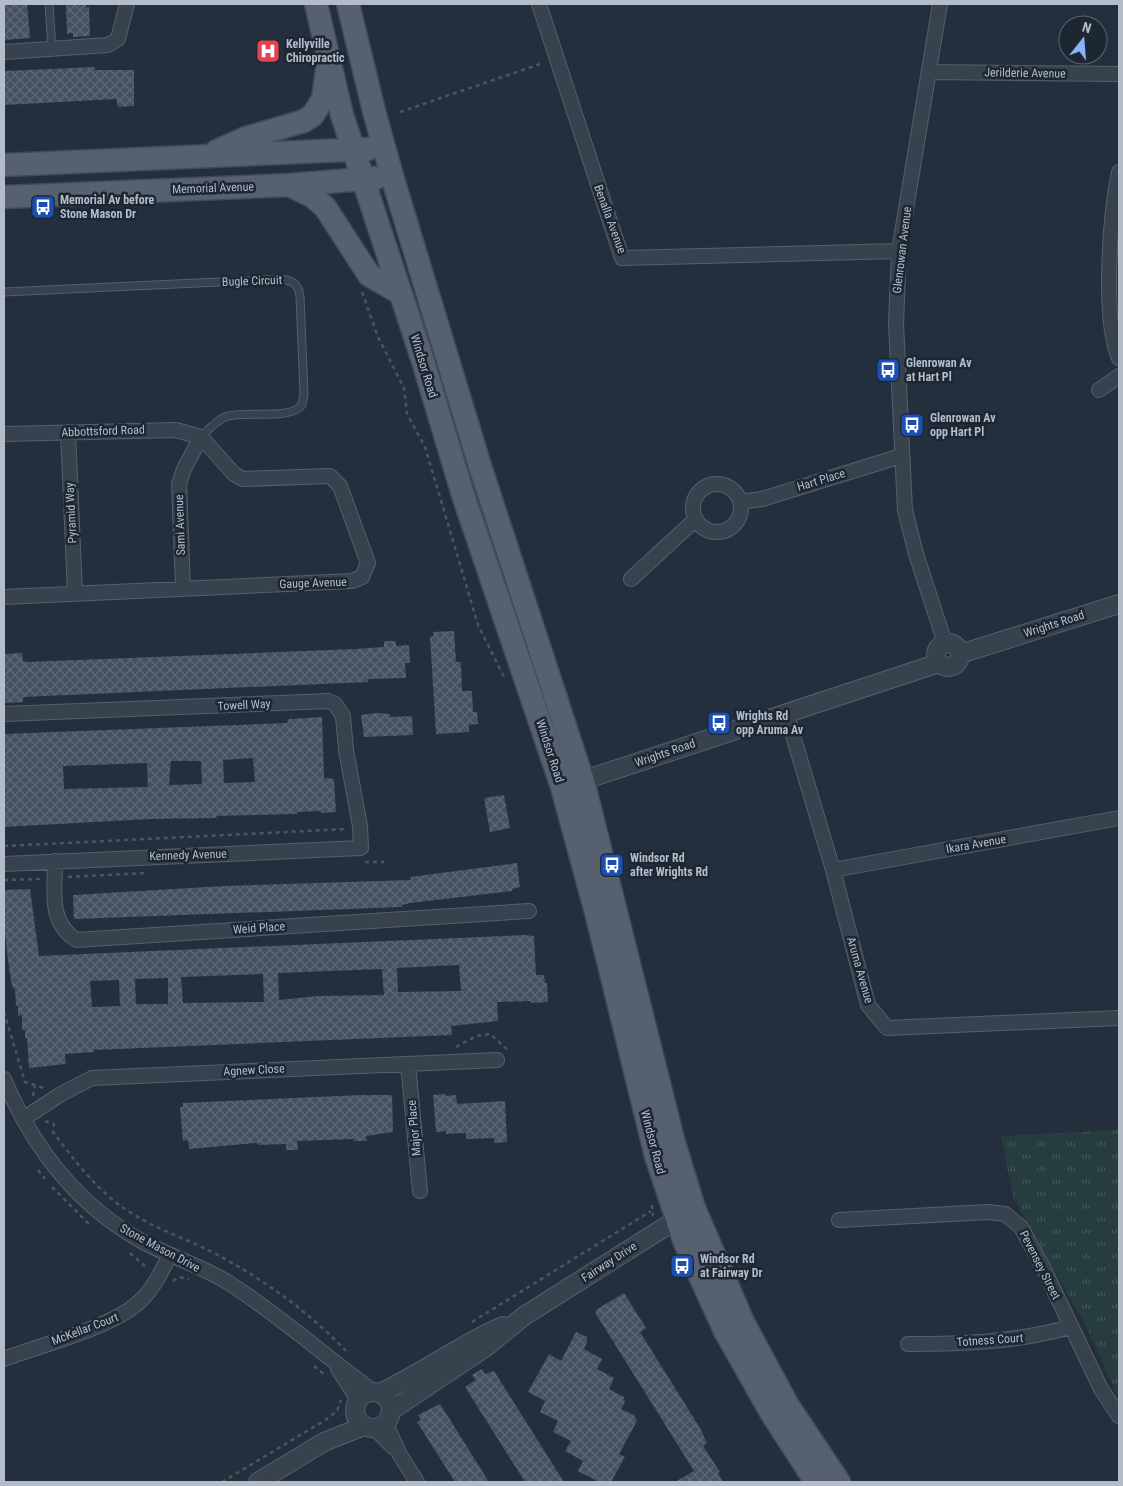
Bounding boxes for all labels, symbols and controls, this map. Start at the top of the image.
north arrow [1058,15,1108,65]
text: N [1080,19,1093,36]
place label: Kellyville Chiropractic [286,37,345,65]
hospital icon: Kellyville Chiropractic [255,38,281,64]
street label: Jerilderie Avenue [984,65,1066,81]
street label: Memorial Avenue [172,180,255,196]
street label: Benalla Avenue [591,183,629,256]
place label: Memorial Av before Stone Mason Dr [60,193,155,221]
bus stop icon: Memorial Av before Stone Mason Dr [30,194,56,220]
street label: Glenrowan Avenue [890,205,914,294]
street label: Bugle Circuit [222,273,283,289]
street label: Windsor Road [408,333,440,399]
place label: Glenrowan Av at Hart Pl [906,356,972,384]
bus stop icon: Glenrowan Av at Hart Pl [875,357,901,383]
place label: Glenrowan Av opp Hart Pl [930,411,996,439]
bus stop icon: Glenrowan Av opp Hart Pl [899,412,925,438]
street label: Abbottsford Road [61,423,145,439]
street label: Hart Place [795,466,847,494]
street label: Pyramid Way [62,482,80,544]
street label: Sami Avenue [172,494,188,556]
street label: Gauge Avenue [279,575,347,591]
street label: Wrights Road [1022,608,1086,640]
street label: Towell Way [217,697,271,713]
place label: Wrights Rd opp Aruma Av [736,709,804,737]
bus stop icon: Wrights Rd opp Aruma Av [706,710,732,736]
street label: Windsor Road [533,718,567,784]
street label: Wrights Road [633,736,697,770]
street label: Ikara Avenue [945,832,1007,856]
street label: Kennedy Avenue [149,847,227,863]
place label: Windsor Rd after Wrights Rd [630,851,708,879]
bus stop icon: Windsor Rd after Wrights Rd [599,852,625,878]
street label: Weid Place [232,919,286,937]
street label: Aruma Avenue [844,935,876,1005]
street label: Agnew Close [223,1061,285,1079]
street label: Major Place [405,1099,423,1157]
street label: Windsor Road [638,1108,668,1176]
street label: Stone Mason Drive [118,1221,203,1275]
street label: Pevensey Street [1017,1228,1064,1302]
street label: Fairway Drive [579,1239,640,1285]
place label: Windsor Rd at Fairway Dr [700,1252,762,1280]
bus stop icon: Windsor Rd at Fairway Dr [669,1253,695,1279]
street label: McKellar Court [50,1310,121,1348]
street label: Totness Court [956,1331,1024,1349]

